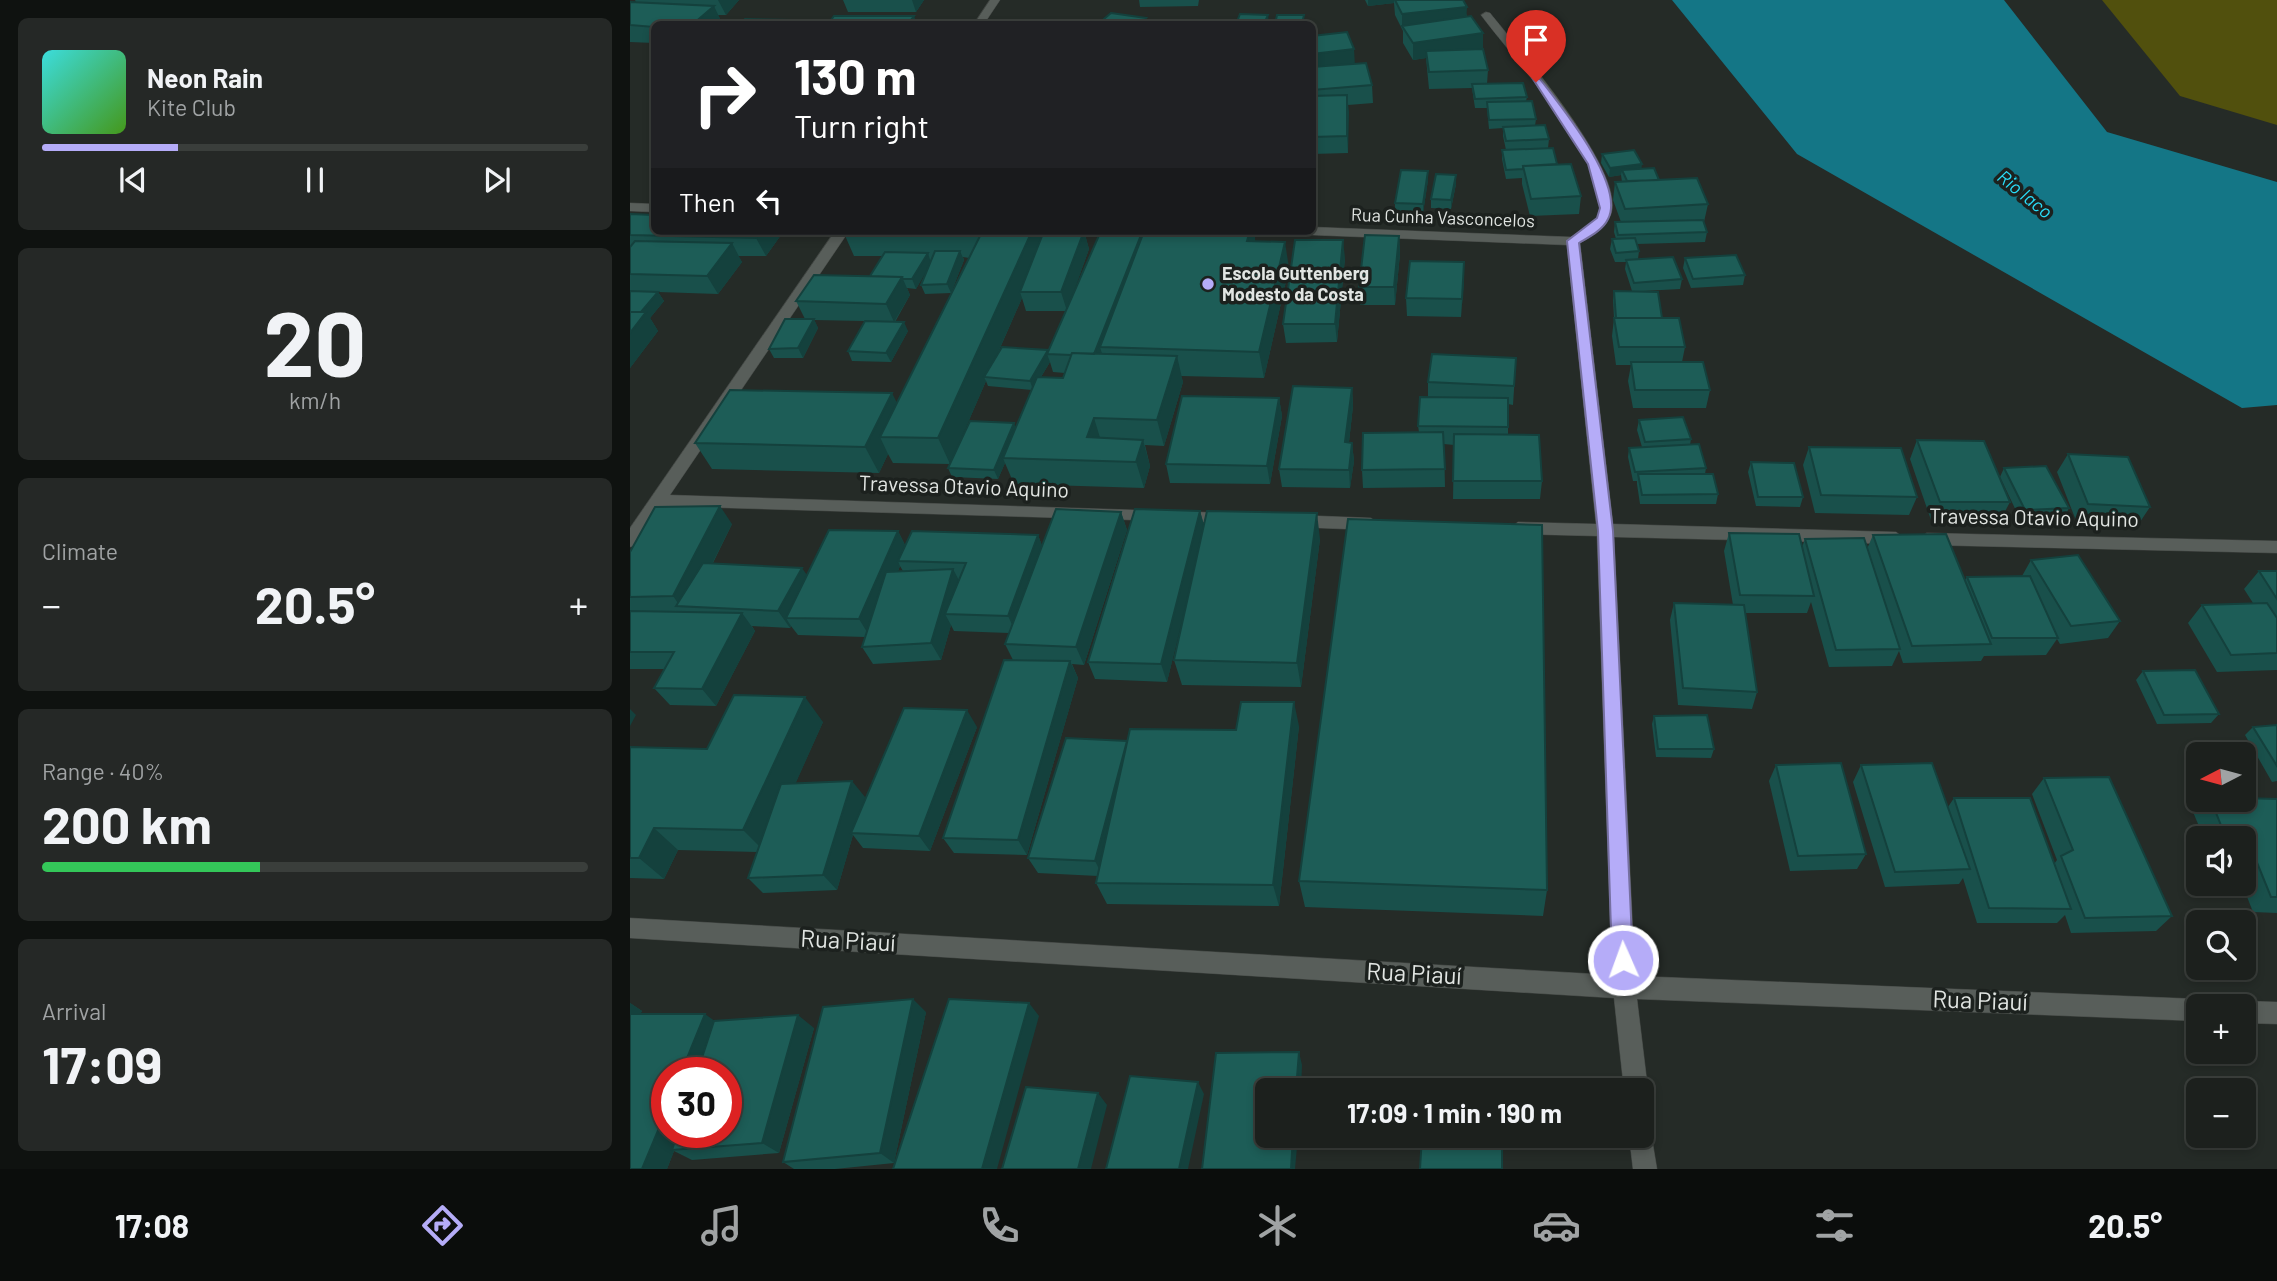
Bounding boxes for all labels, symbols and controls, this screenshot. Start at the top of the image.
pin [1506,10,1566,82]
icon: arrive [1517,21,1555,59]
text: 130 m [794,46,916,105]
icon: right [679,49,770,140]
text: Neon Rain [147,62,263,93]
text: Kite Club [147,93,236,121]
text: Turn right [794,106,929,144]
icon: previous [114,161,152,199]
icon: pause [296,161,334,199]
icon: next [478,161,516,199]
water label: Rio Iaco [1993,164,2057,223]
icon: left [750,182,788,220]
text: Then [679,186,736,217]
street label: Rua Cunha Vasconcelos [1351,203,1535,231]
place label: Escola Guttenberg Modesto da Costa [1222,262,1369,305]
marker: Escola Guttenberg Modesto da Costa [1200,276,1216,292]
text: 20 [264,286,366,395]
text: km/h [289,386,341,414]
street label: Travessa Otavio Aquino [859,469,1069,502]
street label: Travessa Otavio Aquino [1929,502,2139,531]
text: Climate [42,537,118,565]
text: 20.5° [255,572,375,634]
text: − [42,581,61,627]
text: + [569,581,588,627]
north arrow [2186,742,2256,812]
map controls [2186,742,2256,1148]
text: Range · 40% [42,757,164,785]
text: 200 km [42,792,212,854]
button: sound [2186,826,2256,896]
button: search [2186,910,2256,980]
street label: Rua Piauí [800,923,896,956]
position arrow [1586,923,1660,997]
street label: Rua Piauí [1366,956,1462,989]
street label: Rua Piauí [1932,983,2028,1016]
button: + [2186,994,2256,1064]
text: Arrival [42,997,106,1025]
text: 17:09 [42,1032,162,1094]
speed limit sign: 30 [651,1057,742,1148]
button: − [2186,1078,2256,1148]
text: 17:09 · 1 min · 190 m [1347,1097,1562,1128]
icon: directions [418,1201,467,1250]
icon: music [697,1201,746,1250]
icon: phone [975,1201,1024,1250]
icon: climate [1253,1201,1302,1250]
icon: car [1532,1201,1581,1250]
icon: filters [1810,1201,1859,1250]
text: 17:08 [115,1206,189,1244]
text: 20.5° [2088,1206,2162,1244]

